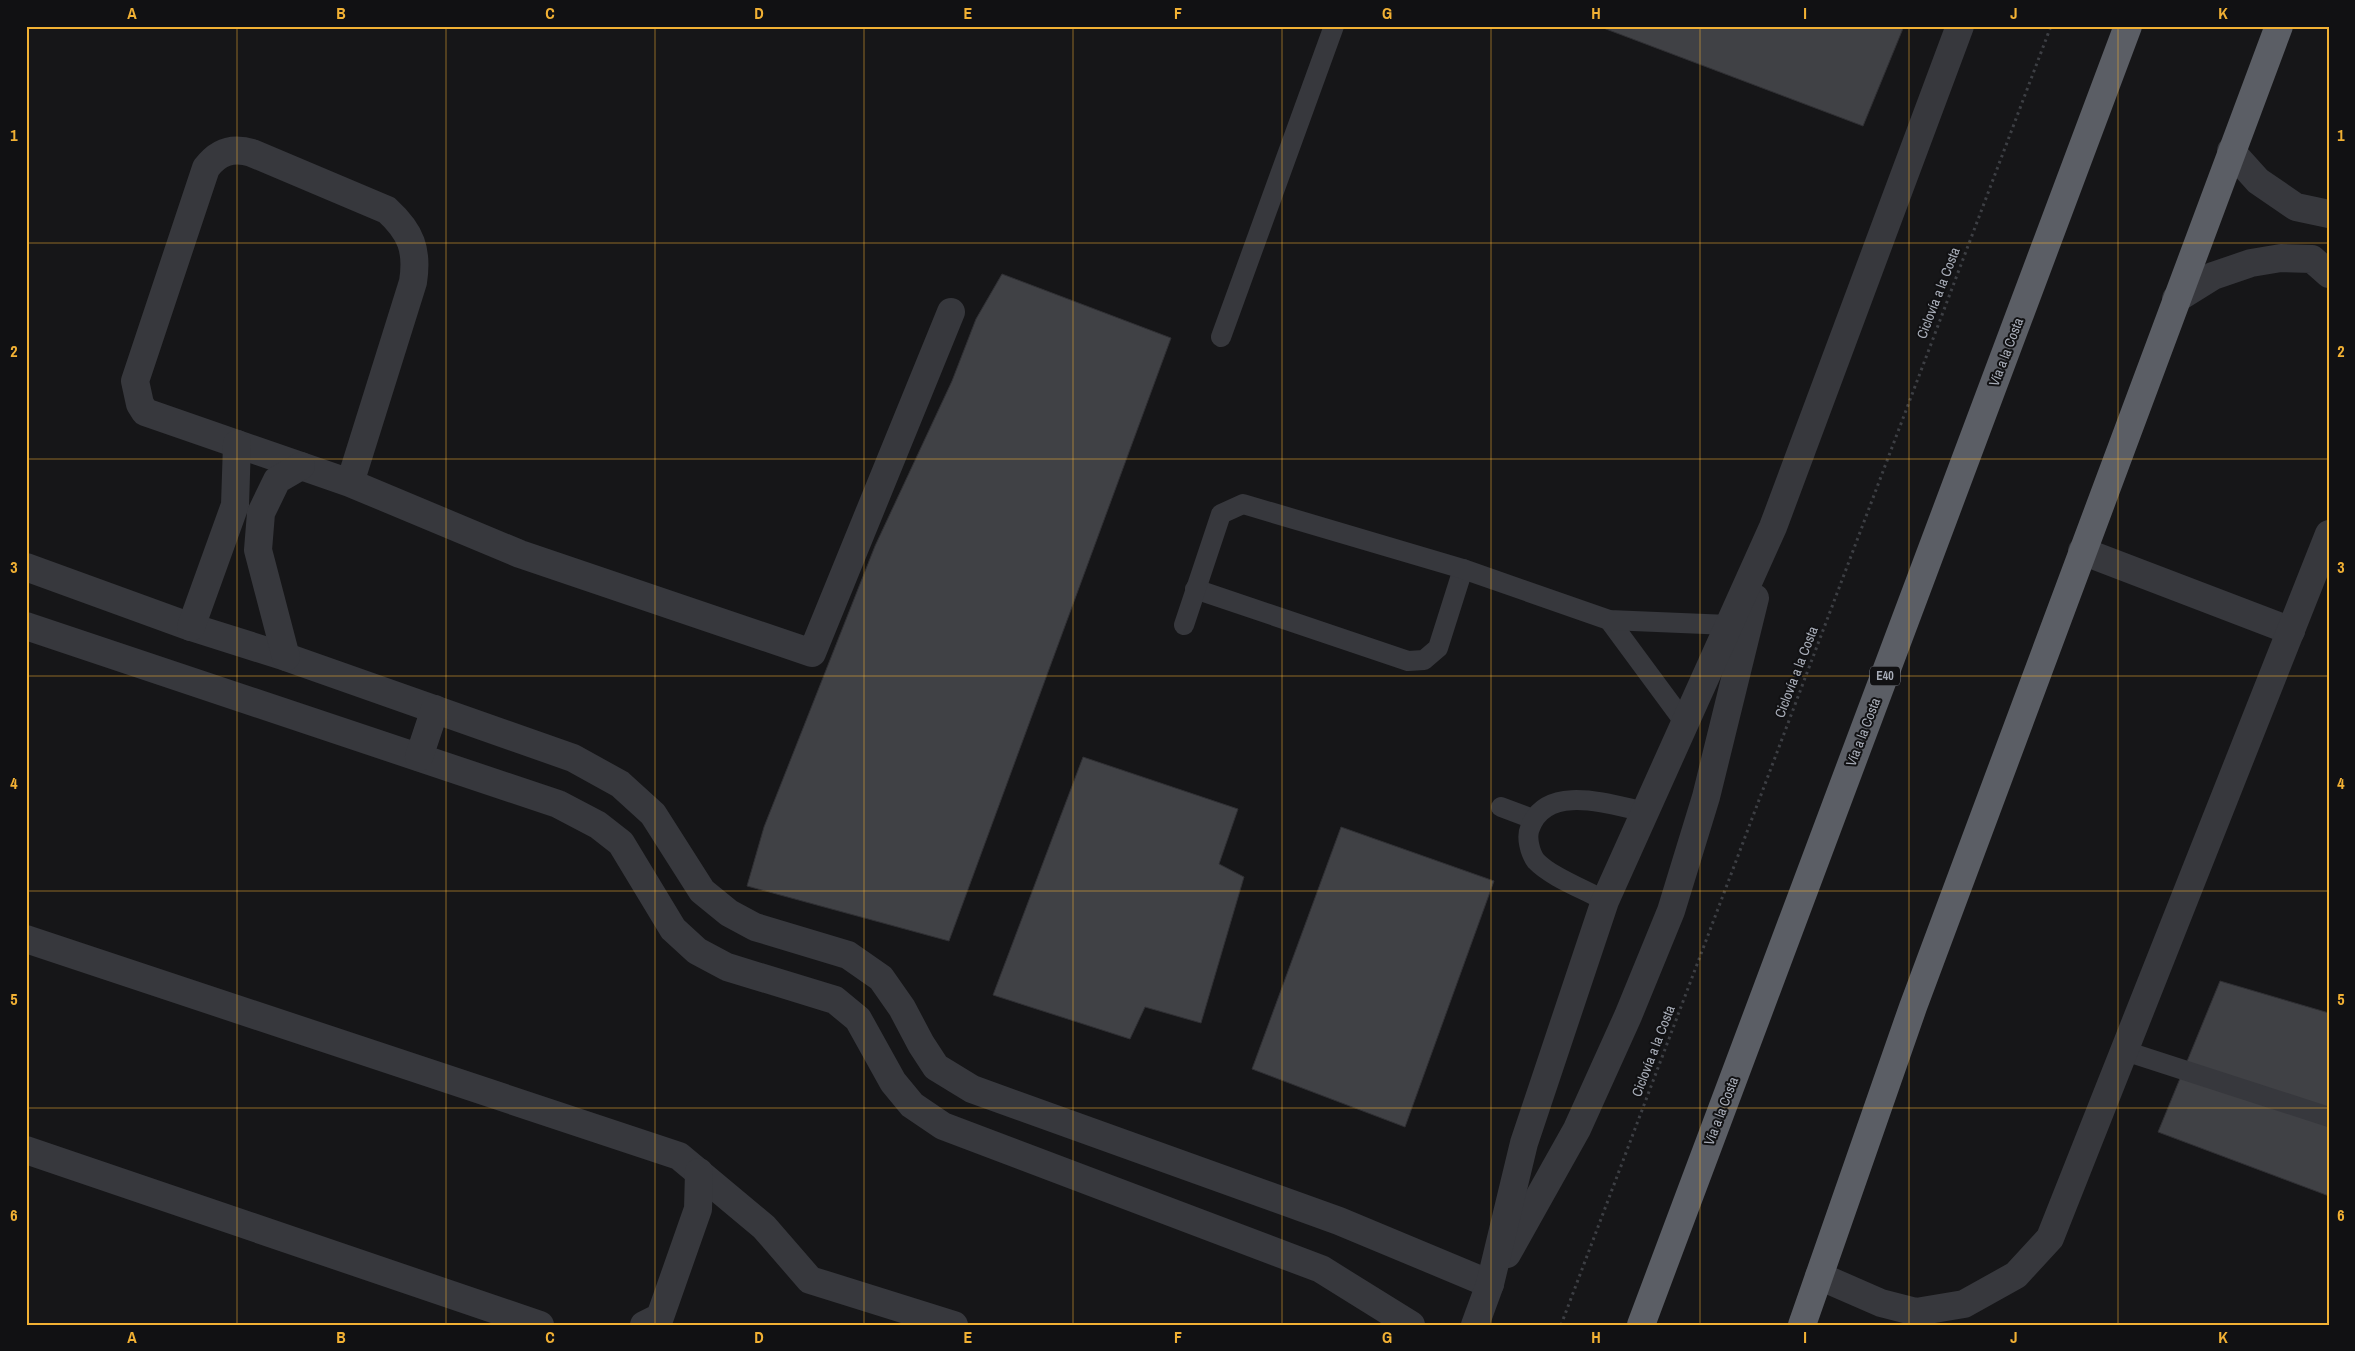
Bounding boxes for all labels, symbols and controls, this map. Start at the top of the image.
text: A [127,2,137,24]
text: B [336,2,346,24]
text: C [545,2,555,24]
text: D [754,2,764,24]
text: E [964,2,973,24]
text: F [1174,2,1182,24]
text: G [1382,2,1392,24]
text: H [1591,2,1601,24]
text: I [1803,2,1807,24]
text: J [2010,2,2018,24]
text: K [2218,2,2228,24]
text: 1 [10,124,18,146]
text: 1 [2337,124,2345,146]
street label: Ciclovía a la Costa [1912,244,1964,341]
street label: Vía a la Costa [1985,315,2028,389]
text: 2 [10,340,18,362]
text: 2 [2337,340,2345,362]
text: 3 [10,556,18,578]
text: 3 [2337,556,2345,578]
street label: Ciclovía a la Costa [1770,623,1822,720]
road number: E40 [1870,666,1900,686]
street label: Vía a la Costa [1842,695,1885,769]
text: 4 [10,772,18,794]
text: 4 [2337,772,2345,794]
text: 5 [10,988,18,1010]
text: 5 [2337,988,2345,1010]
street label: Ciclovía a la Costa [1627,1002,1679,1099]
street label: Vía a la Costa [1700,1074,1743,1148]
text: 6 [10,1204,18,1226]
text: 6 [2337,1204,2345,1226]
text: A [127,1326,137,1348]
text: B [336,1326,346,1348]
text: C [545,1326,555,1348]
text: D [754,1326,764,1348]
text: E [964,1326,973,1348]
text: F [1174,1326,1182,1348]
text: G [1382,1326,1392,1348]
text: H [1591,1326,1601,1348]
text: I [1803,1326,1807,1348]
text: J [2010,1326,2018,1348]
text: K [2218,1326,2228,1348]

